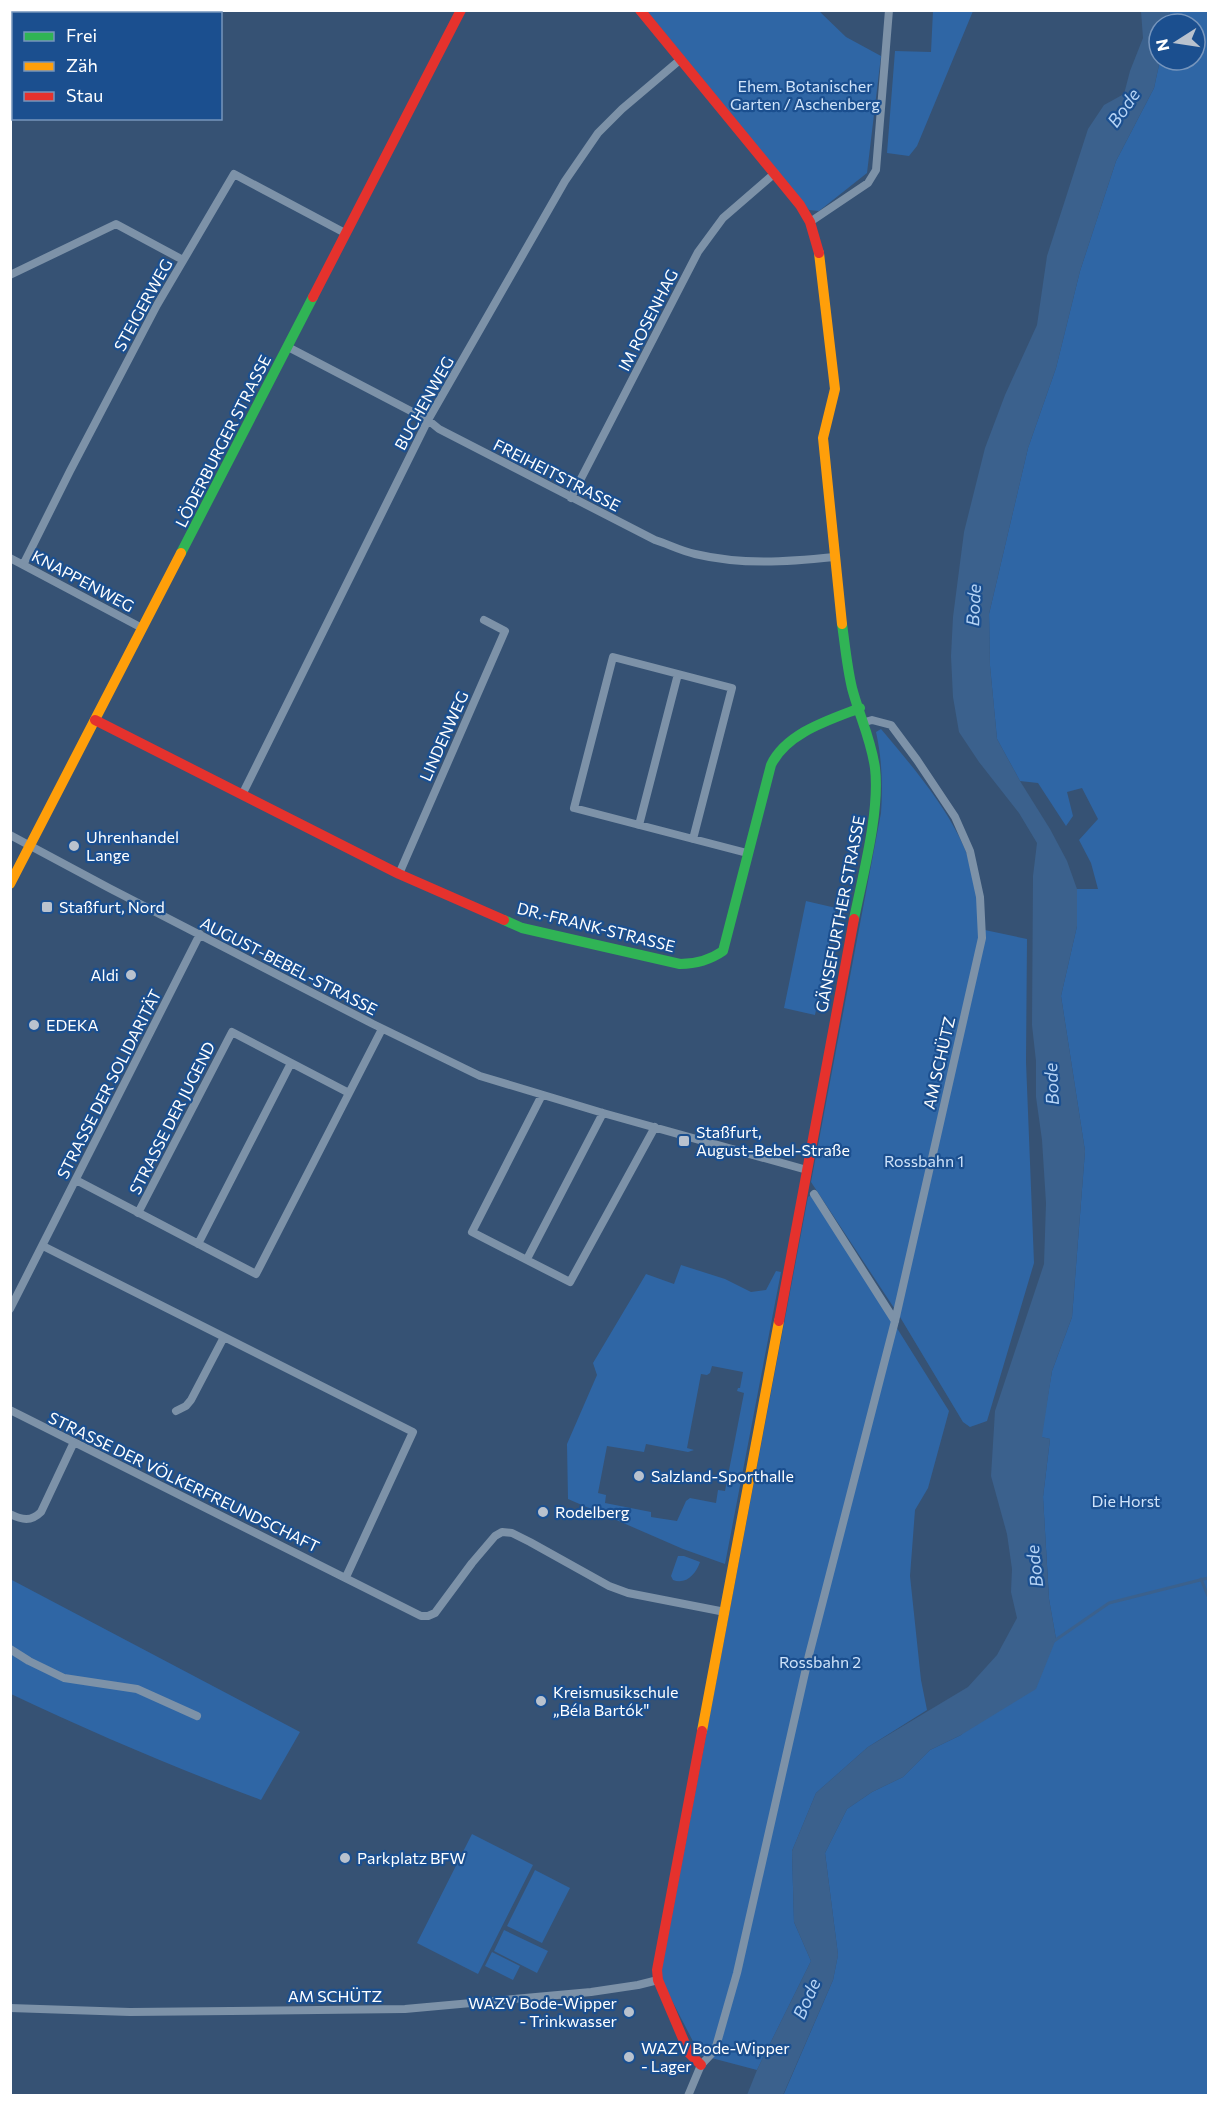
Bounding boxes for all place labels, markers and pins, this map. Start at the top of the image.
place label: Uhrenhandel Lange [86,827,179,864]
marker: Uhrenhandel Lange [67,839,81,853]
place label: Staßfurt, Nord [59,897,165,916]
marker: Staßfurt, Nord [40,900,54,914]
place label: Aldi [91,965,119,984]
marker: Aldi [124,968,138,982]
place label: EDEKA [46,1015,99,1034]
marker: EDEKA [27,1018,41,1032]
place label: Staßfurt, August-Bebel-Straße [696,1122,850,1159]
marker: Staßfurt, August-Bebel-Straße [677,1134,691,1148]
place label: Salzland-Sporthalle [651,1466,794,1485]
marker: Salzland-Sporthalle [632,1469,646,1483]
place label: Rodelberg [555,1502,630,1521]
marker: Rodelberg [536,1505,550,1519]
place label: Kreismusikschule „Béla Bartók" [553,1682,678,1719]
marker: Kreismusikschule „Béla Bartók" [534,1694,548,1708]
place label: Parkplatz BFW [357,1848,466,1867]
marker: Parkplatz BFW [338,1851,352,1865]
place label: WAZV Bode-Wipper - Trinkwasser [468,1993,618,2030]
marker: WAZV Bode-Wipper - Trinkwasser [622,2005,636,2019]
place label: WAZV Bode-Wipper - Lager [641,2038,790,2075]
marker: WAZV Bode-Wipper - Lager [622,2050,636,2064]

